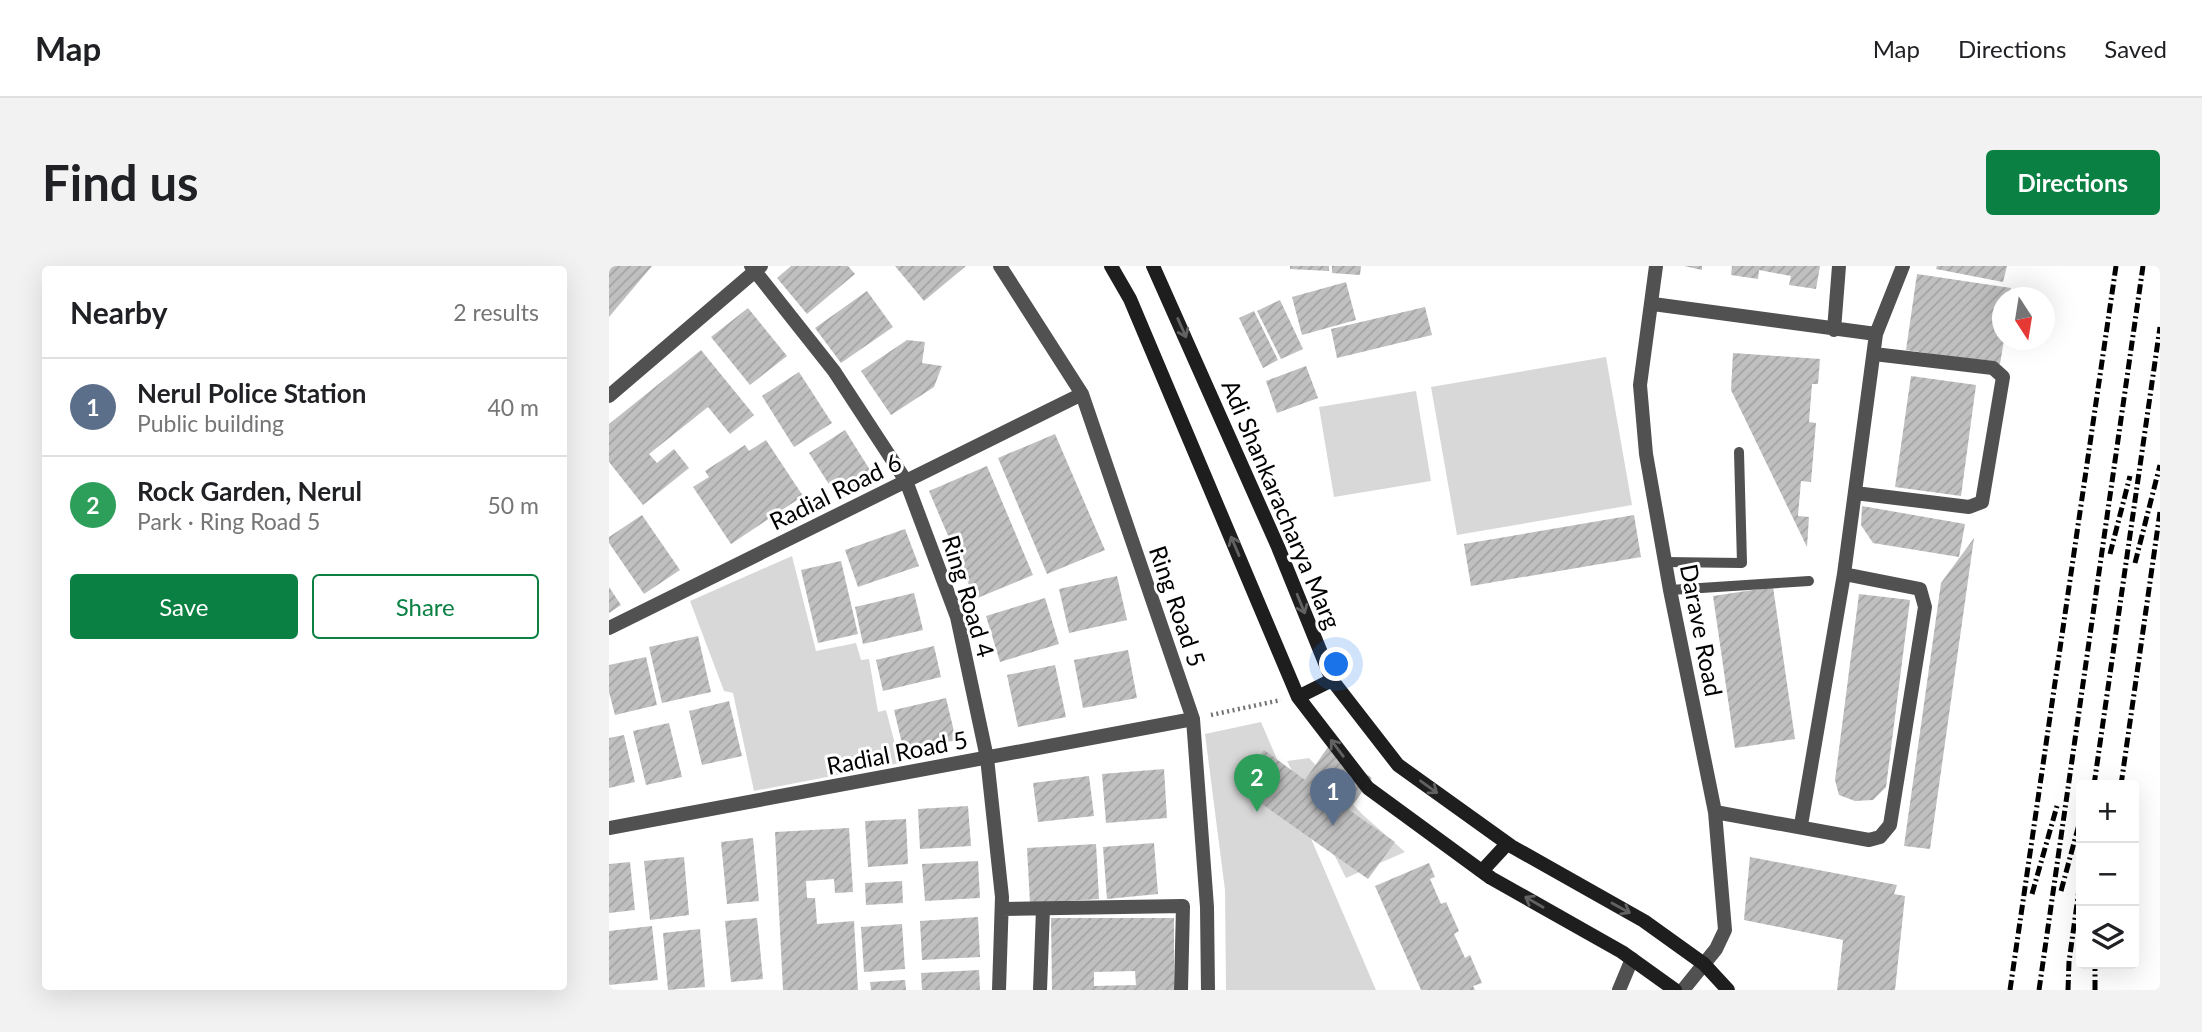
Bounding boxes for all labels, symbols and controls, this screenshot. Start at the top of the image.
text: Map [35,28,101,68]
text: Map [1873,34,1920,63]
text: Directions [1958,34,2066,63]
text: Saved [2104,34,2167,63]
button: Directions [1986,150,2160,215]
text: Find us [42,153,199,211]
north arrow [1992,287,2055,350]
text: Nearby [70,294,168,330]
text: 2 results [453,298,539,326]
one-way arrow [1176,316,1189,338]
street label: Adi Shankaracharya Marg [1216,375,1348,633]
text: Nerul Police Station [137,377,366,409]
text: 1 [86,393,100,421]
text: 40 m [488,393,539,421]
text: Public building [137,409,284,437]
street label: Radial Road 6 [764,447,906,535]
text: Rock Garden, Nerul [137,475,362,507]
text: 2 [86,491,100,519]
text: 50 m [488,491,539,519]
text: Park · Ring Road 5 [137,507,320,535]
street label: Ring Road 4 [937,532,1001,661]
one-way arrow [1227,536,1240,558]
street label: Ring Road 5 [1144,542,1212,670]
street label: Darave Road [1675,561,1729,699]
button: Save [70,574,298,639]
button: Share [312,574,539,639]
one-way arrow [1295,593,1308,614]
your location [1319,647,1353,681]
street label: Radial Road 5 [824,724,970,780]
one-way arrow [1330,739,1345,757]
pin: 2 [1234,754,1280,812]
pin: 1 [1310,768,1356,826]
one-way arrow [1419,779,1438,794]
map controls [2076,780,2139,969]
button: + [2076,780,2139,843]
button: − [2076,843,2139,906]
one-way arrow [1524,895,1545,908]
one-way arrow [1610,901,1630,915]
button: layers [2076,906,2139,969]

